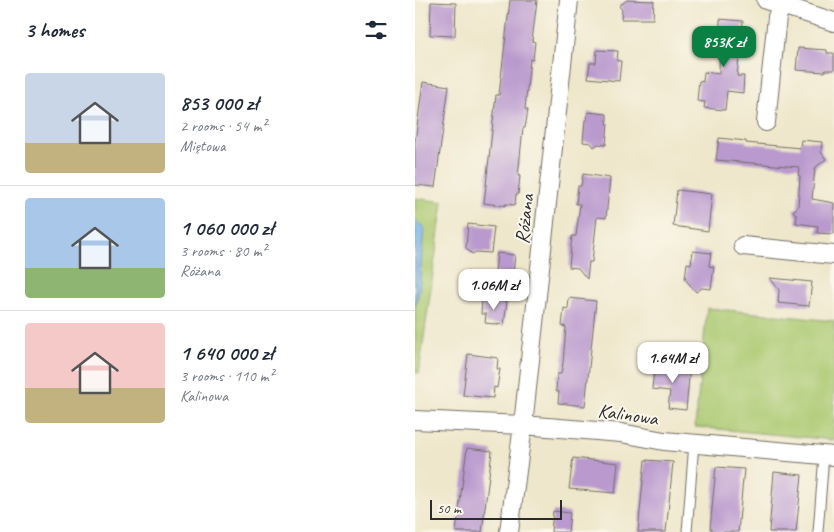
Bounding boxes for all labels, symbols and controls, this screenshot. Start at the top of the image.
icon: filters [362,16,390,44]
text: 3 homes [25,17,84,43]
pin: 853K zł [678,26,770,68]
text: 853K zł [703,32,745,52]
text: 853 000 zł [180,90,258,116]
icon: home [65,93,125,153]
text: 2 rooms · 54 m² [180,116,266,136]
text: Miętowa [180,136,226,156]
street label: Różana [509,191,540,245]
text: 1 060 000 zł [180,215,273,241]
icon: home [65,218,125,278]
text: 3 rooms · 80 m² [180,241,266,261]
text: Różana [180,261,220,281]
pin: 1.06M zł [442,268,546,311]
text: 1.06M zł [469,275,519,295]
text: 1 640 000 zł [180,340,273,366]
pin: 1.64M zł [621,342,725,384]
icon: home [65,343,125,403]
text: 1.64M zł [648,348,698,368]
text: 3 rooms · 110 m² [180,366,274,386]
text: Kalinowa [180,386,228,406]
street label: Kalinowa [596,398,661,431]
scale bar [430,497,563,520]
text: 50 m [437,500,461,517]

